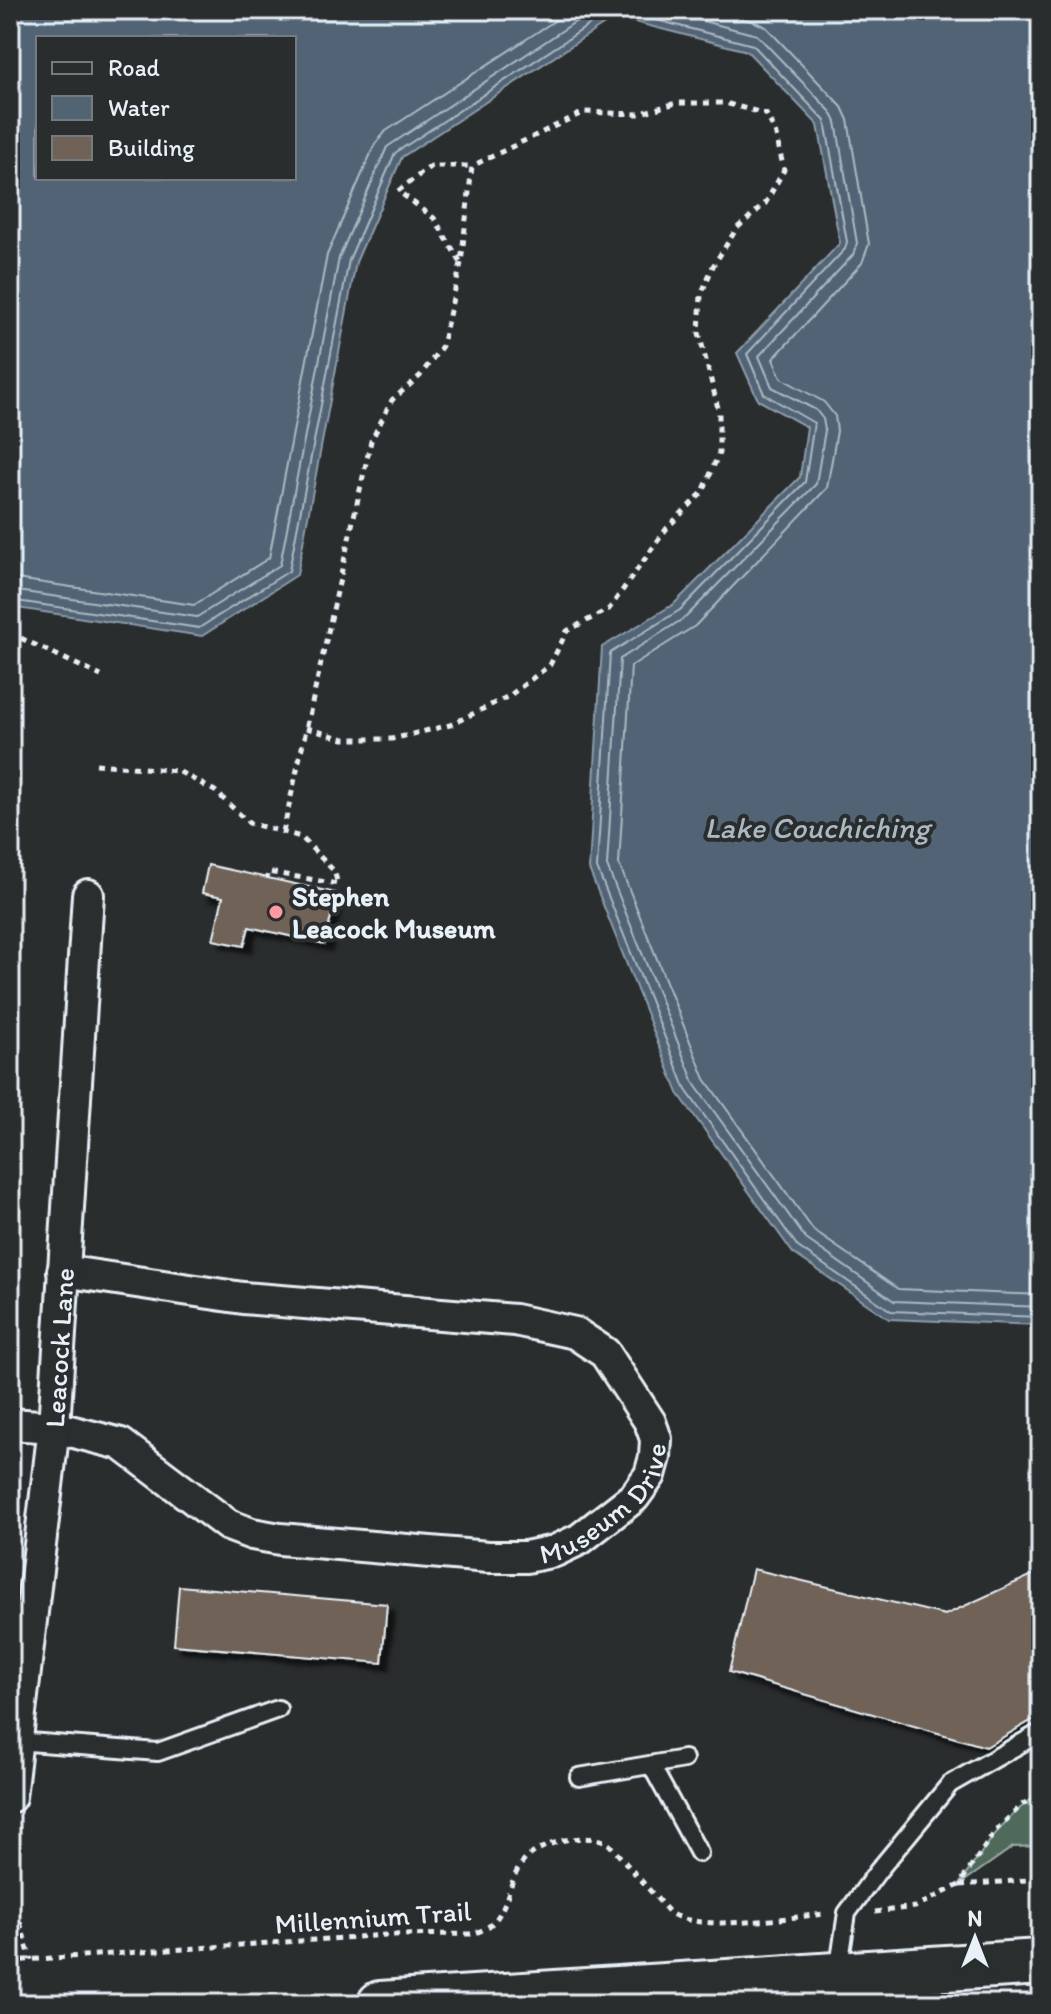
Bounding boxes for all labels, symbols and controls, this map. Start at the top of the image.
legend [36,36,296,180]
text: Road [108,53,160,82]
text: Water [108,93,170,122]
text: Building [108,133,195,162]
water label: Lake Couchiching [704,809,933,846]
place label: Stephen Leacock Museum [292,879,496,945]
marker: Stephen Leacock Museum [267,903,285,921]
street label: Leacock Lane [37,1267,81,1429]
street label: Museum Drive [537,1443,673,1571]
street label: Millennium Trail [274,1893,473,1941]
north arrow [935,1898,1015,1978]
text: N [968,1905,982,1932]

